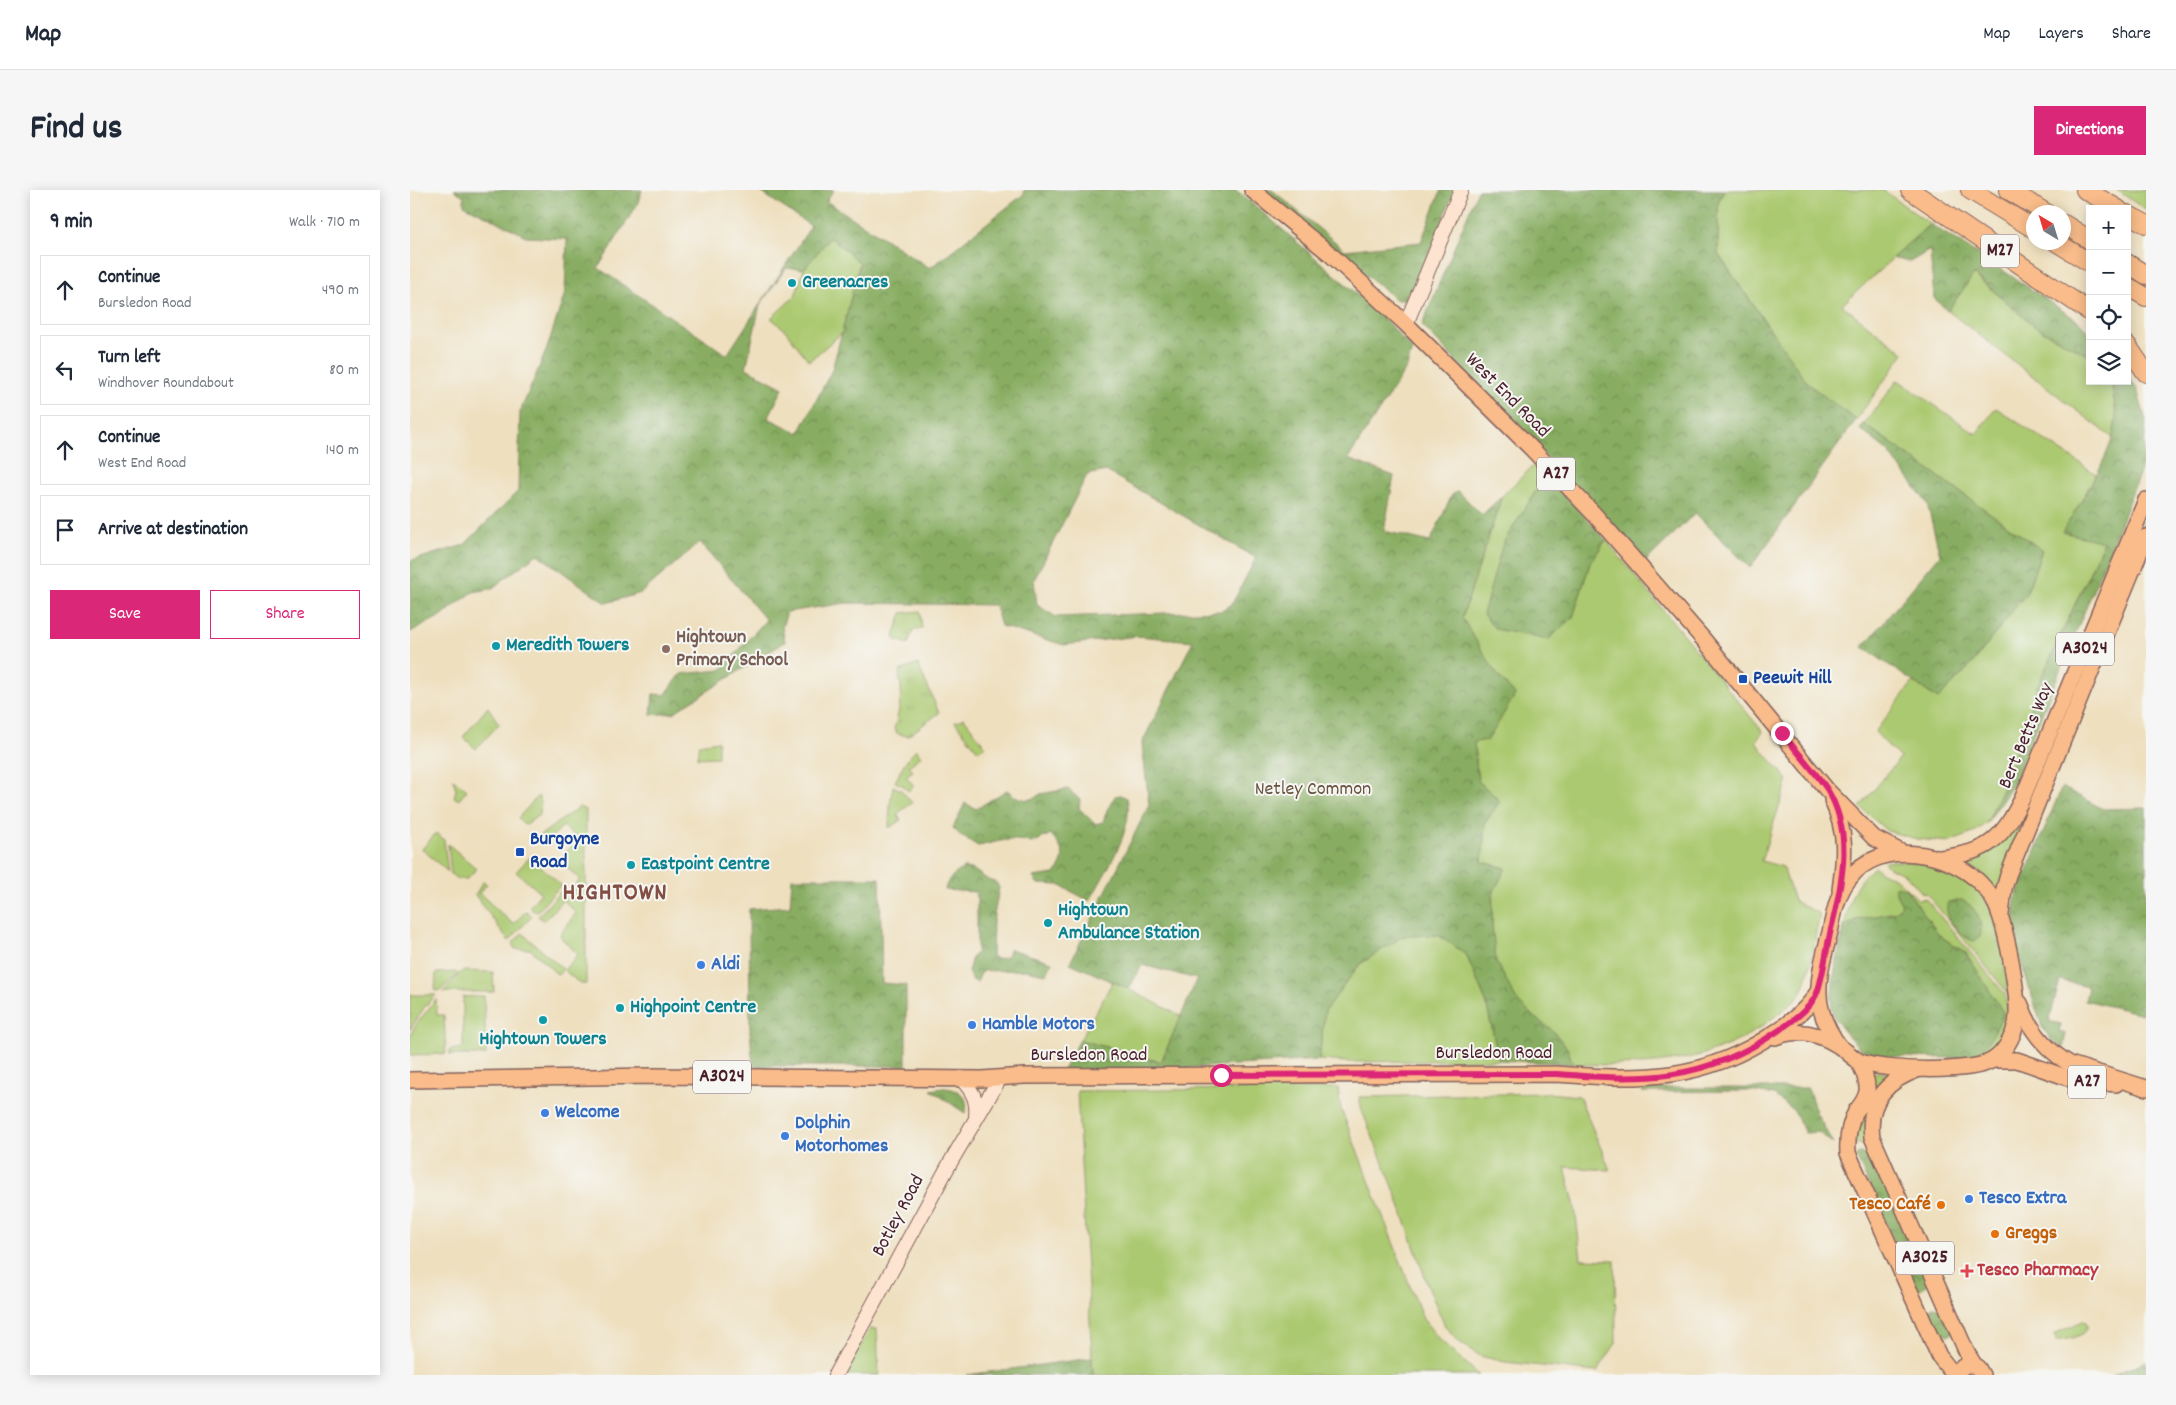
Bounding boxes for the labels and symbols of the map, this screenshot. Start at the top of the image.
north arrow [2026,205,2071,250]
road number: M27 [1981,234,2019,268]
place label: Greenacres [802,269,888,297]
marker: Greenacres [786,277,798,289]
street label: West End Road [1458,347,1556,445]
road number: A27 [1537,458,1575,490]
place label: Hightown Primary School [676,624,788,675]
place label: Meredith Towers [506,632,630,660]
road number: A3024 [2056,632,2114,666]
marker: Meredith Towers [490,640,502,652]
marker: Hightown Primary School [660,643,672,655]
place label: Peewit Hill [1753,665,1832,693]
marker: Peewit Hill [1737,673,1749,685]
street label: Bert Betts Way [1992,678,2062,793]
route end [1771,722,1794,745]
park label: Netley Common [1255,776,1371,804]
place label: Burgoyne Road [530,826,600,877]
marker: Burgoyne Road [514,846,526,858]
place label: Eastpoint Centre [641,851,770,879]
marker: Eastpoint Centre [625,859,637,871]
district label: HIGHTOWN [562,876,668,912]
place label: Hightown Ambulance Station [1058,897,1200,948]
marker: Hightown Ambulance Station [1042,917,1054,929]
place label: Aldi [711,951,740,979]
marker: Aldi [695,959,707,971]
place label: Highpoint Centre [630,994,757,1022]
marker: Highpoint Centre [614,1002,626,1014]
place label: Hamble Motors [982,1011,1095,1039]
marker: Hightown Towers [537,1014,549,1026]
marker: Hamble Motors [966,1019,978,1031]
place label: Hightown Towers [479,1026,607,1054]
street label: Bursledon Road [1436,1040,1553,1068]
street label: Bursledon Road [1031,1042,1148,1070]
road number: A3024 [693,1060,751,1094]
route start [1210,1064,1233,1087]
road number: A27 [2068,1066,2106,1099]
place label: Welcome [555,1099,620,1127]
marker: Welcome [539,1107,551,1119]
place label: Dolphin Motorhomes [795,1110,888,1161]
marker: Dolphin Motorhomes [779,1130,791,1142]
street label: Botley Road [866,1170,932,1262]
place label: Tesco Extra [1979,1185,2067,1213]
place label: Tesco Café [1849,1191,1931,1219]
marker: Tesco Extra [1963,1193,1975,1205]
marker: Tesco Café [1935,1199,1947,1211]
place label: Greggs [2005,1220,2057,1248]
marker: Greggs [1989,1228,2001,1240]
road number: A3025 [1896,1242,1954,1274]
place label: Tesco Pharmacy [1977,1257,2099,1285]
marker: Tesco Pharmacy [1961,1265,1973,1277]

